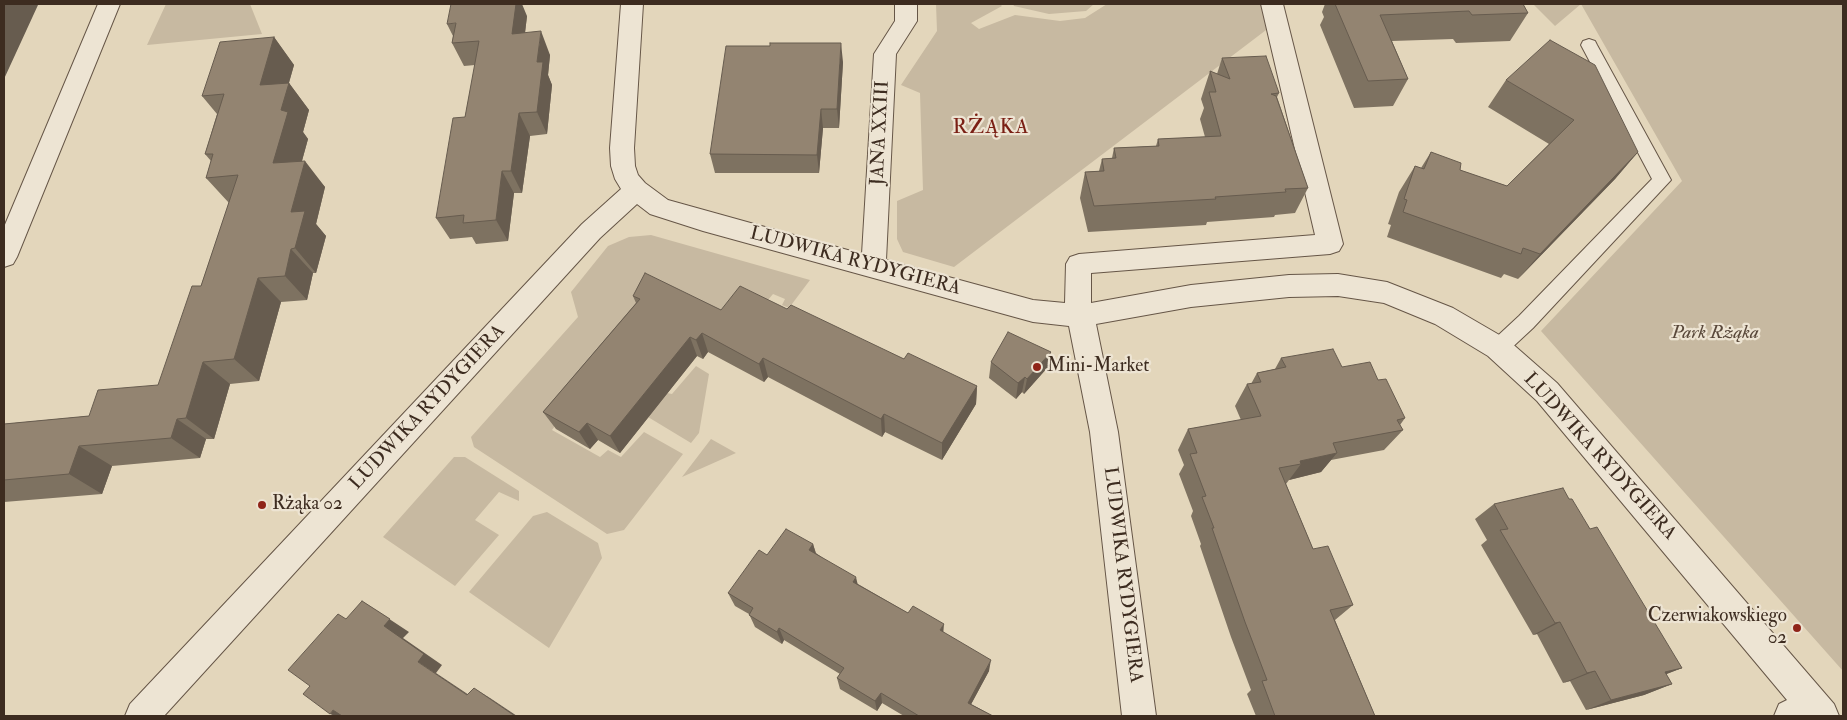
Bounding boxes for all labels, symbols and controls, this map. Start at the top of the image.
street label: JANA XXIII [867,80,895,186]
district label: RŻĄKA [952,115,1030,141]
street label: LUDWIKA RYDYGIERA [747,223,963,301]
street label: LUDWIKA RYDYGIERA [346,321,510,495]
park label: Park Rżąka [1671,323,1759,345]
place label: Mini-Market [1047,356,1149,378]
marker: Mini-Market [1031,361,1043,373]
street label: LUDWIKA RYDYGIERA [1518,369,1680,545]
street label: LUDWIKA RYDYGIERA [1097,466,1147,684]
place label: Rżąka 02 [272,494,343,516]
marker: Rżąka 02 [256,499,268,511]
place label: Czerwiakowskiego 02 [1648,606,1787,650]
marker: Czerwiakowskiego 02 [1791,622,1803,634]

